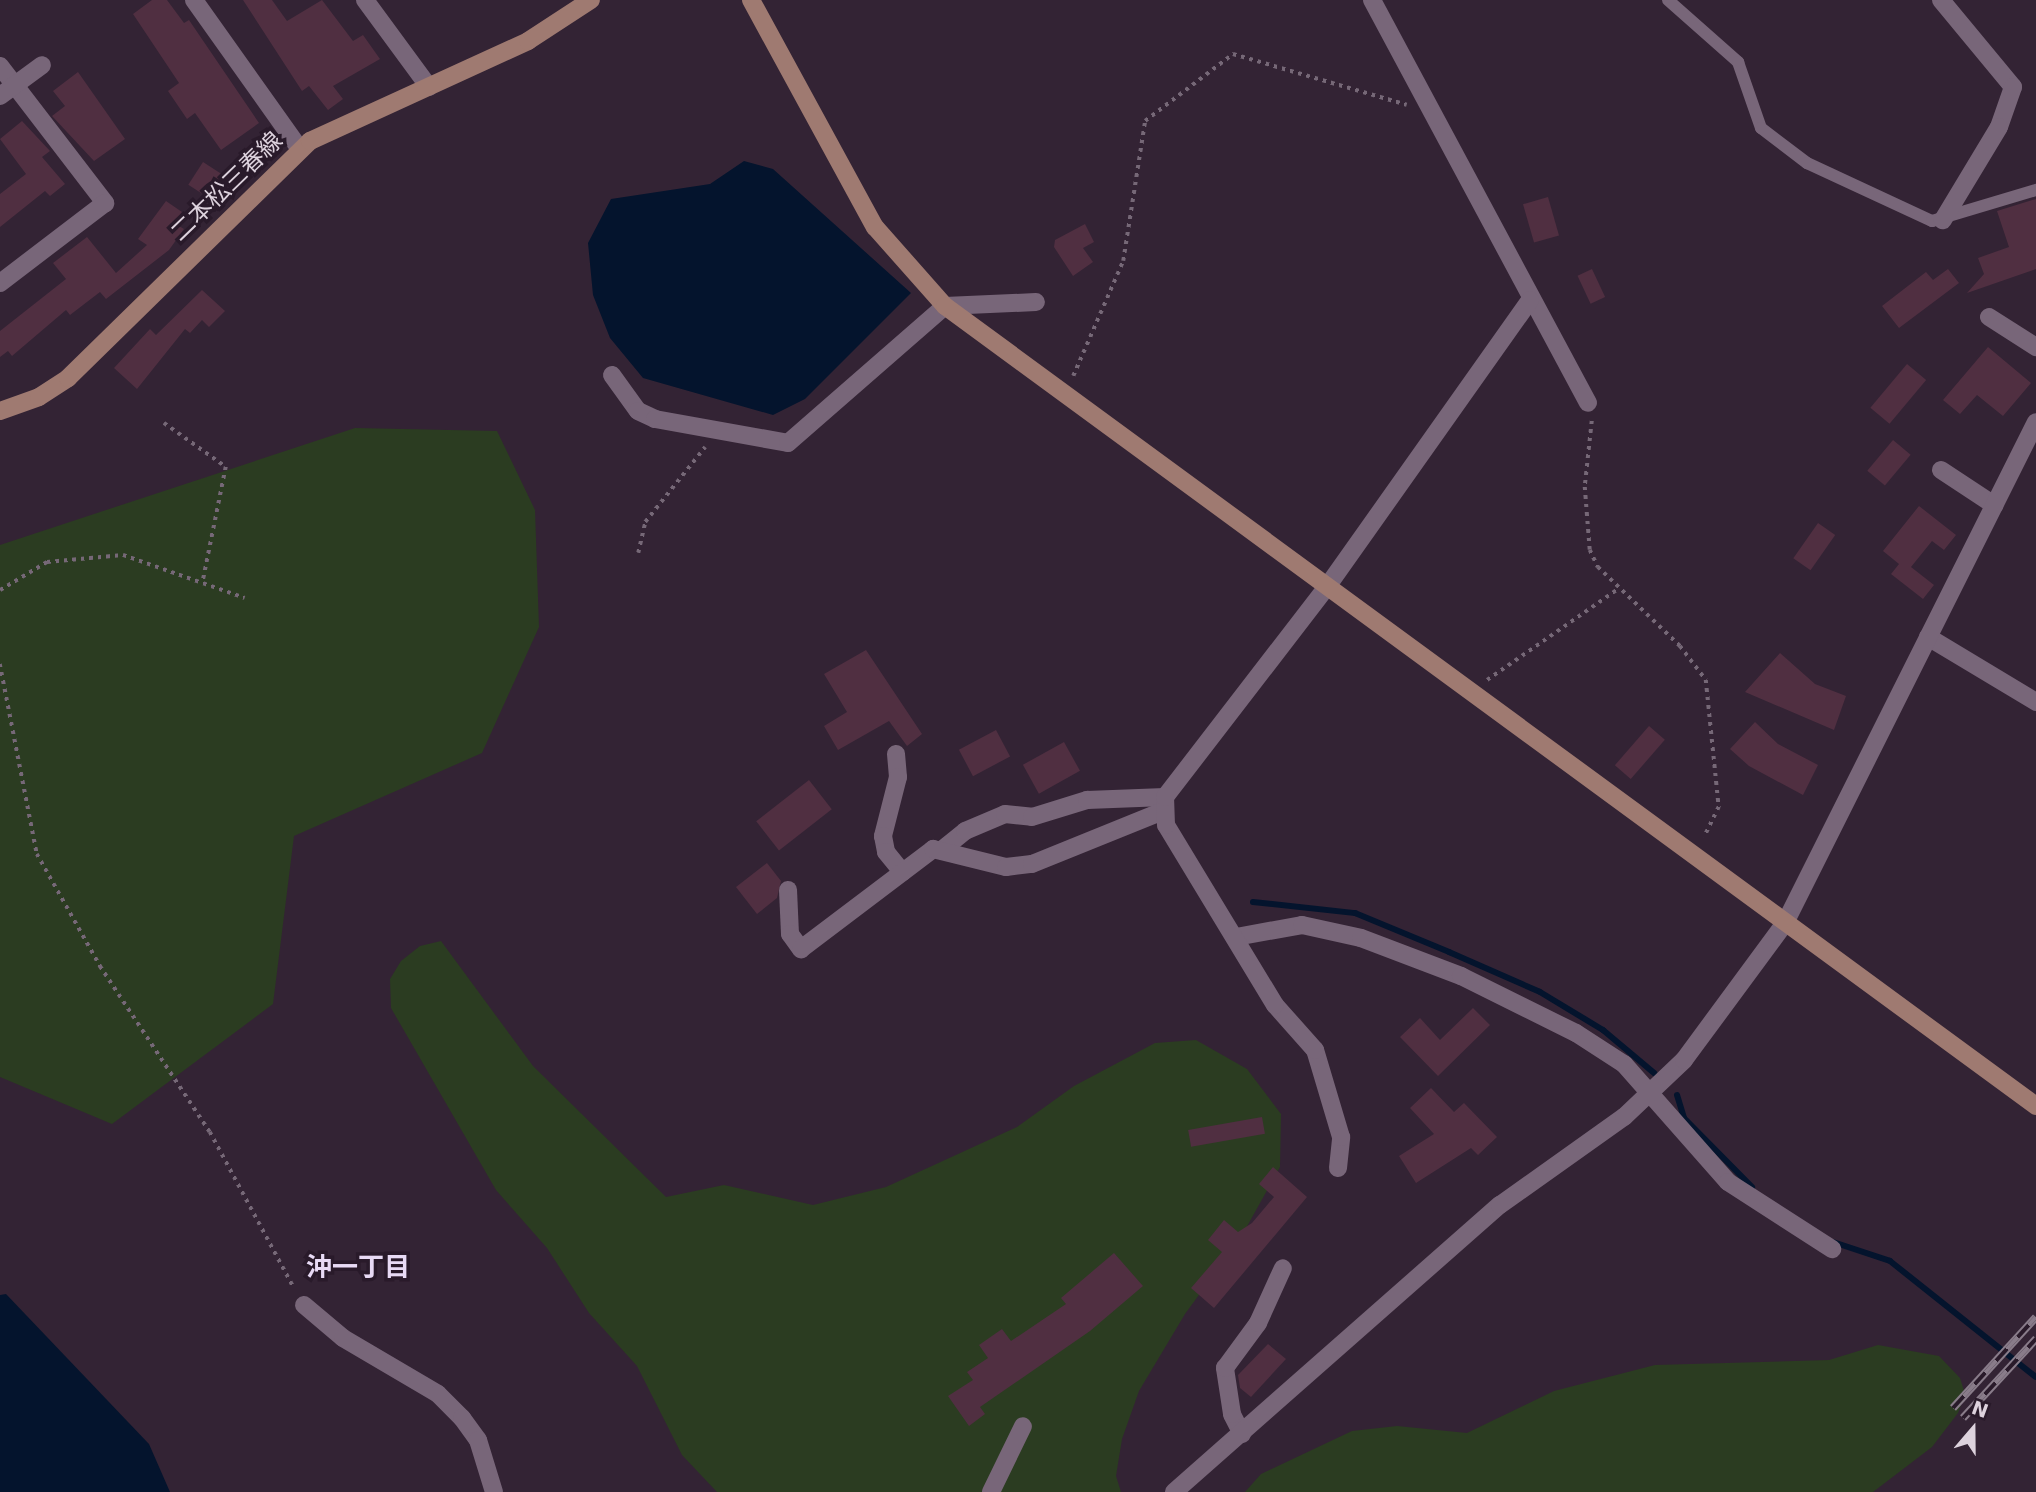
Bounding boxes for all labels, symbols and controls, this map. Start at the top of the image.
street label: 二本松三春線 [165,127,289,247]
district label: 沖一丁目 [306,1252,410,1284]
north arrow [1938,1394,2008,1464]
text: N [1969,1396,1991,1422]

